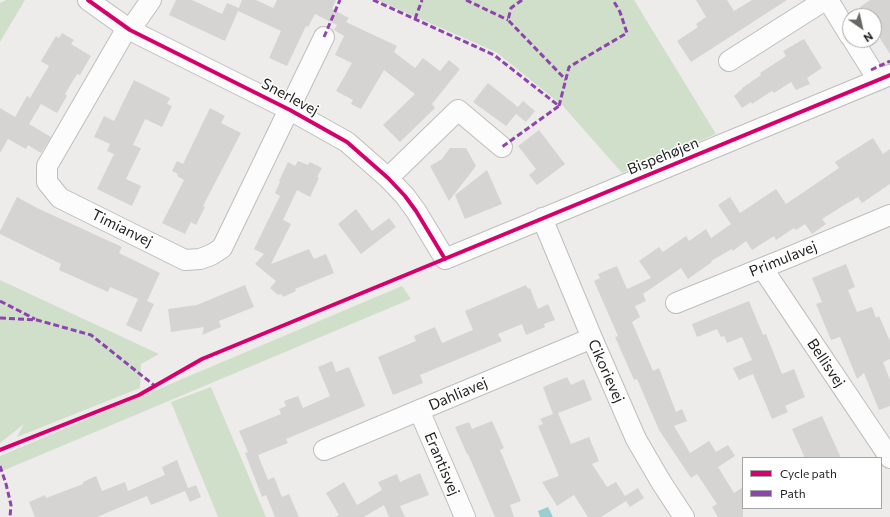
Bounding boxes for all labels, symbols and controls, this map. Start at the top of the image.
north arrow [842,8,882,48]
text: N [861,30,875,45]
street label: Snerlevej [258,75,322,119]
street label: Bispehøjen [625,134,701,178]
street label: Timianvej [88,205,156,251]
street label: Primulavej [747,237,819,281]
street label: Bellisvej [803,335,849,391]
street label: Cikorievej [584,336,628,406]
street label: Dahliavej [426,374,490,414]
street label: Erantisvej [421,430,463,498]
legend [742,457,882,509]
text: Cycle path [780,466,837,480]
text: Path [780,486,806,500]

